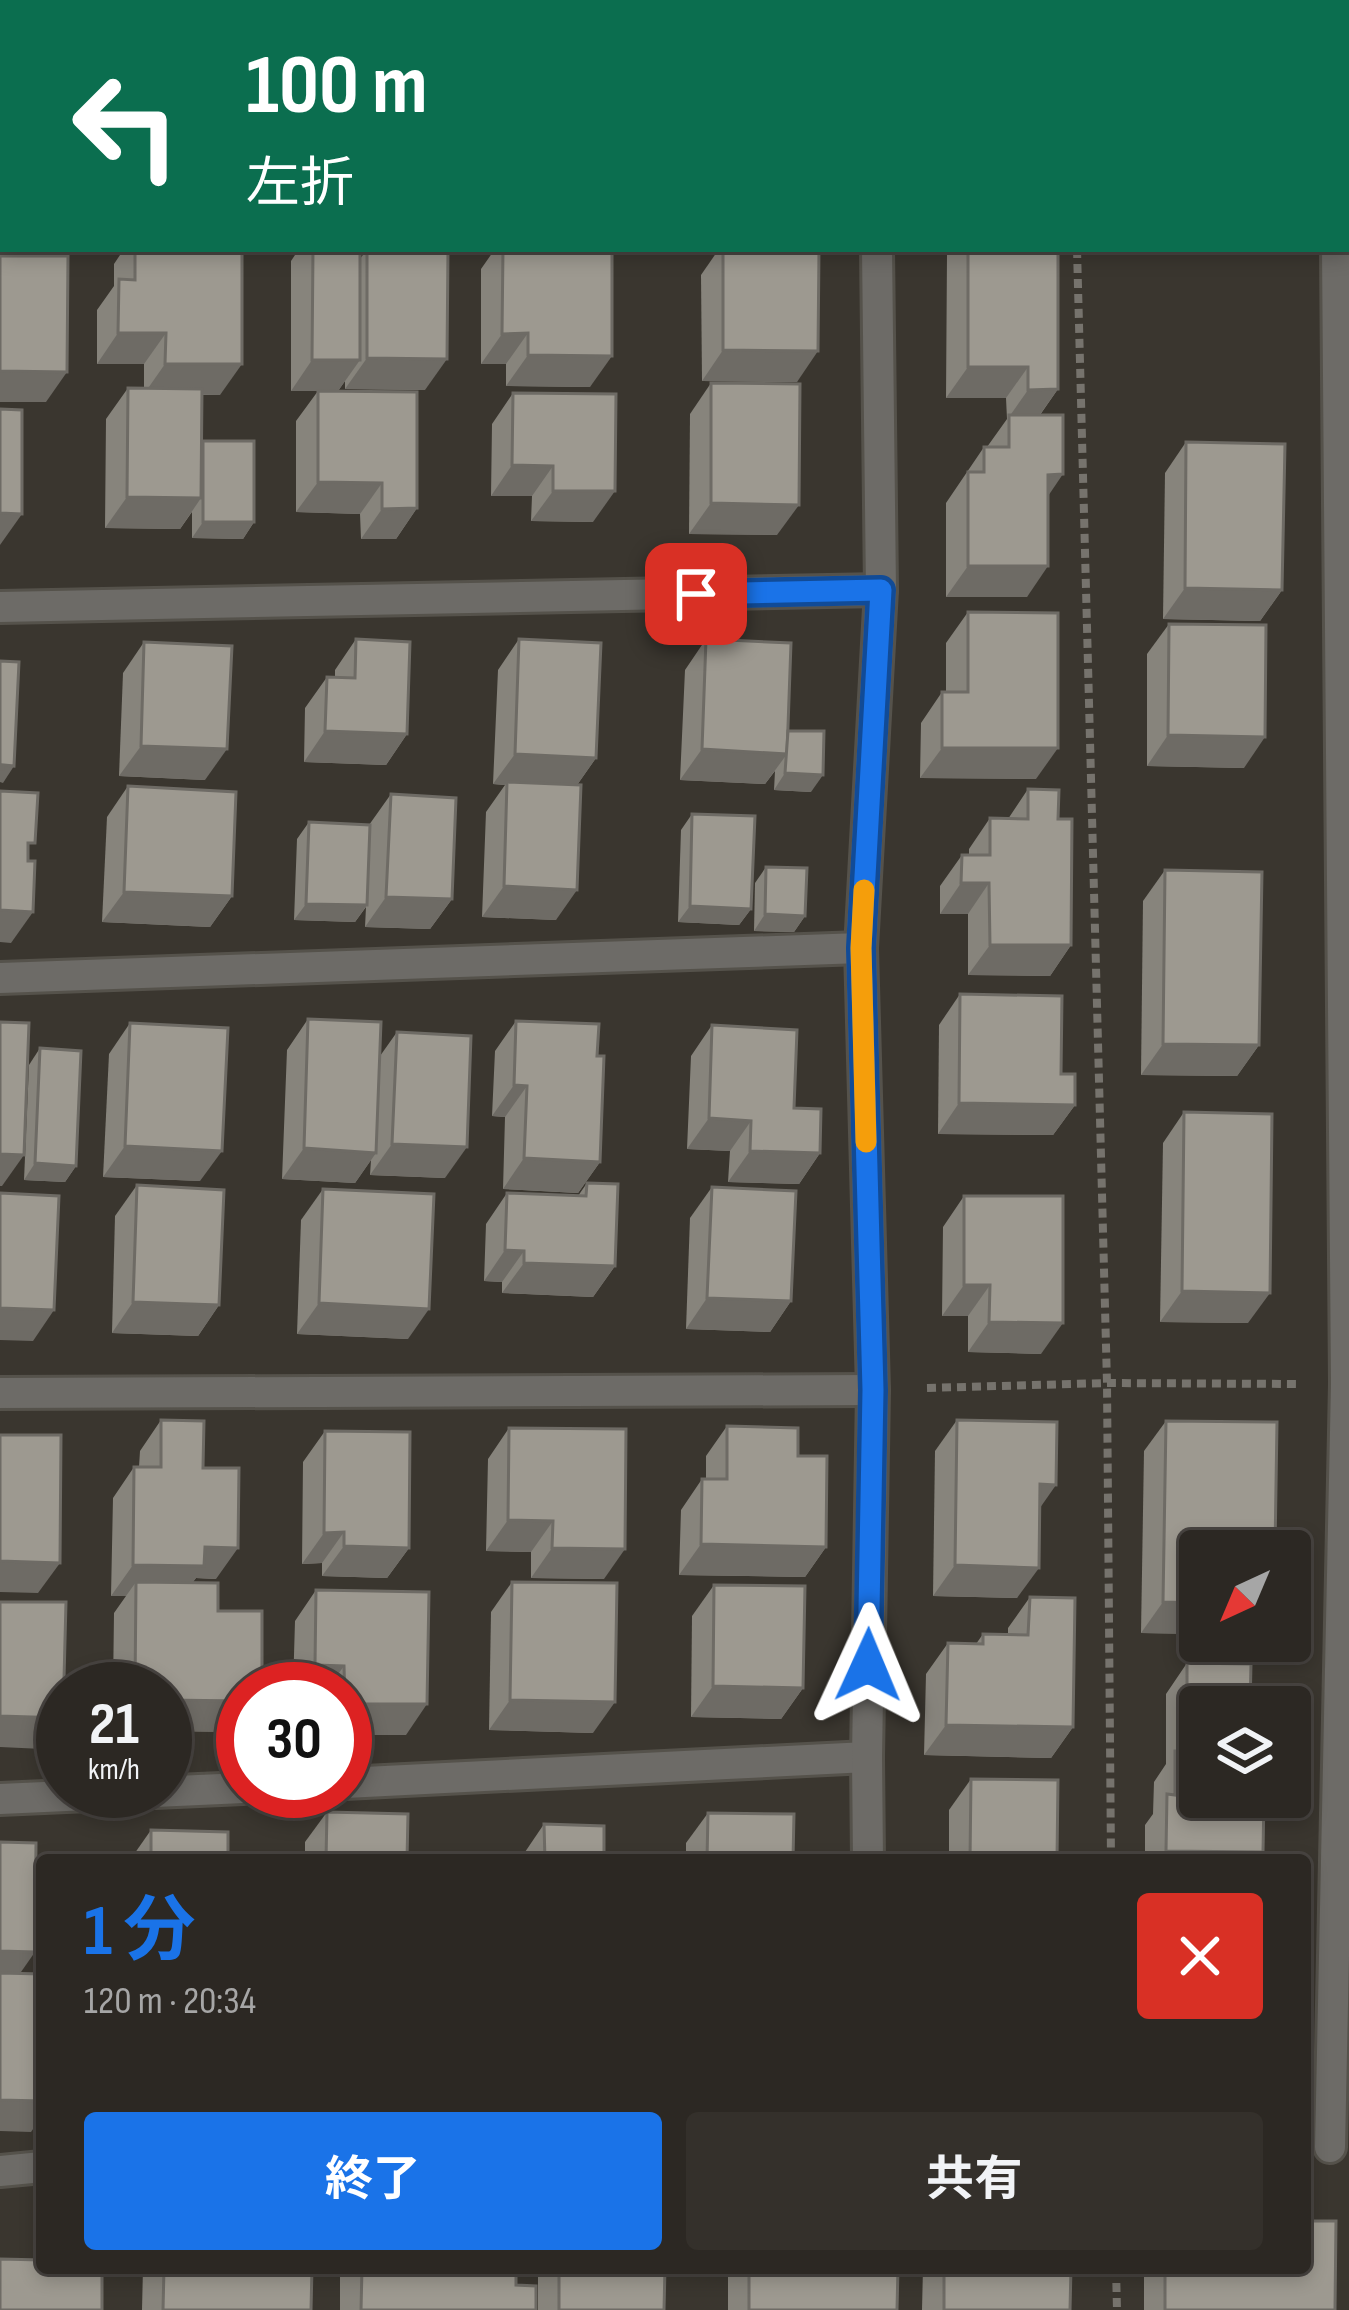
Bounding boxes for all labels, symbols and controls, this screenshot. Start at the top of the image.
text: 100 m [246,36,428,137]
icon: left [48,48,204,204]
text: 左折 [246,152,354,217]
pin [645,543,747,645]
icon: arrive [663,561,729,627]
north arrow [1179,1530,1311,1662]
map controls [1179,1530,1311,1818]
position arrow [805,1602,931,1728]
speed limit sign: 30 [216,1662,372,1818]
button: layers [1179,1686,1311,1818]
text: 21 [89,1689,139,1761]
text: km/h [88,1752,140,1788]
text: 1 分 [84,1889,195,1976]
button: close [1137,1893,1263,2019]
text: 120 m · 20:34 [84,1978,256,2025]
button: 終了 [84,2112,662,2250]
button: 共有 [686,2112,1263,2250]

